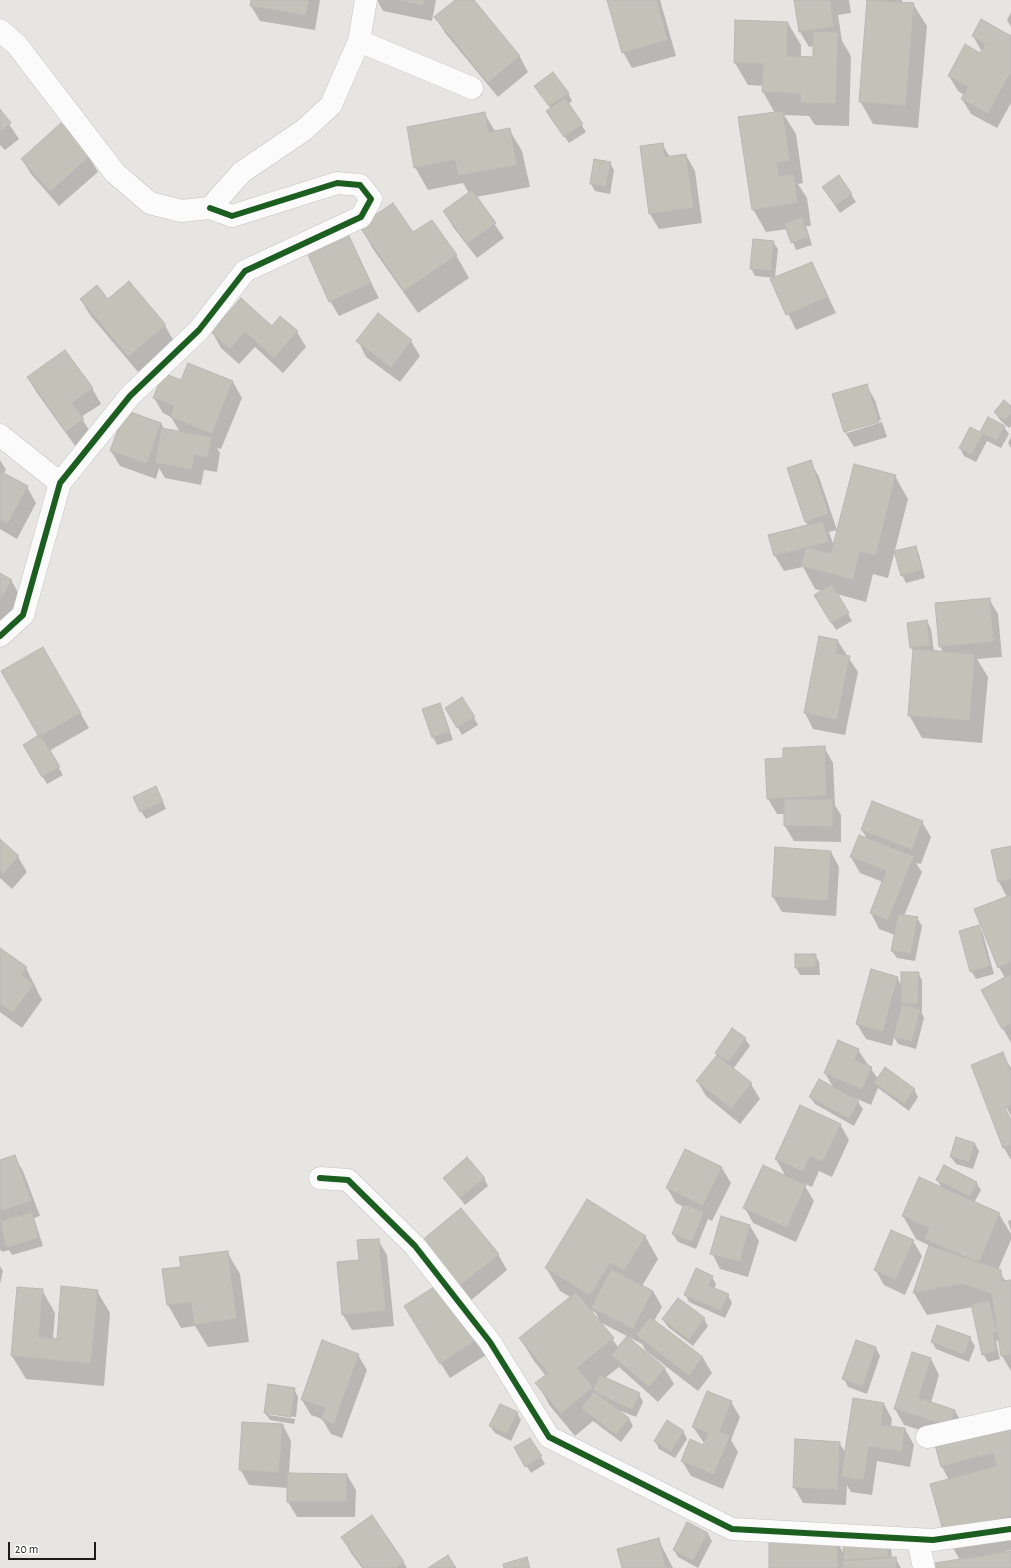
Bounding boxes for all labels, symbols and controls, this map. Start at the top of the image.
scale bar [10,1534,98,1560]
text: 20 m [15,1543,38,1555]

